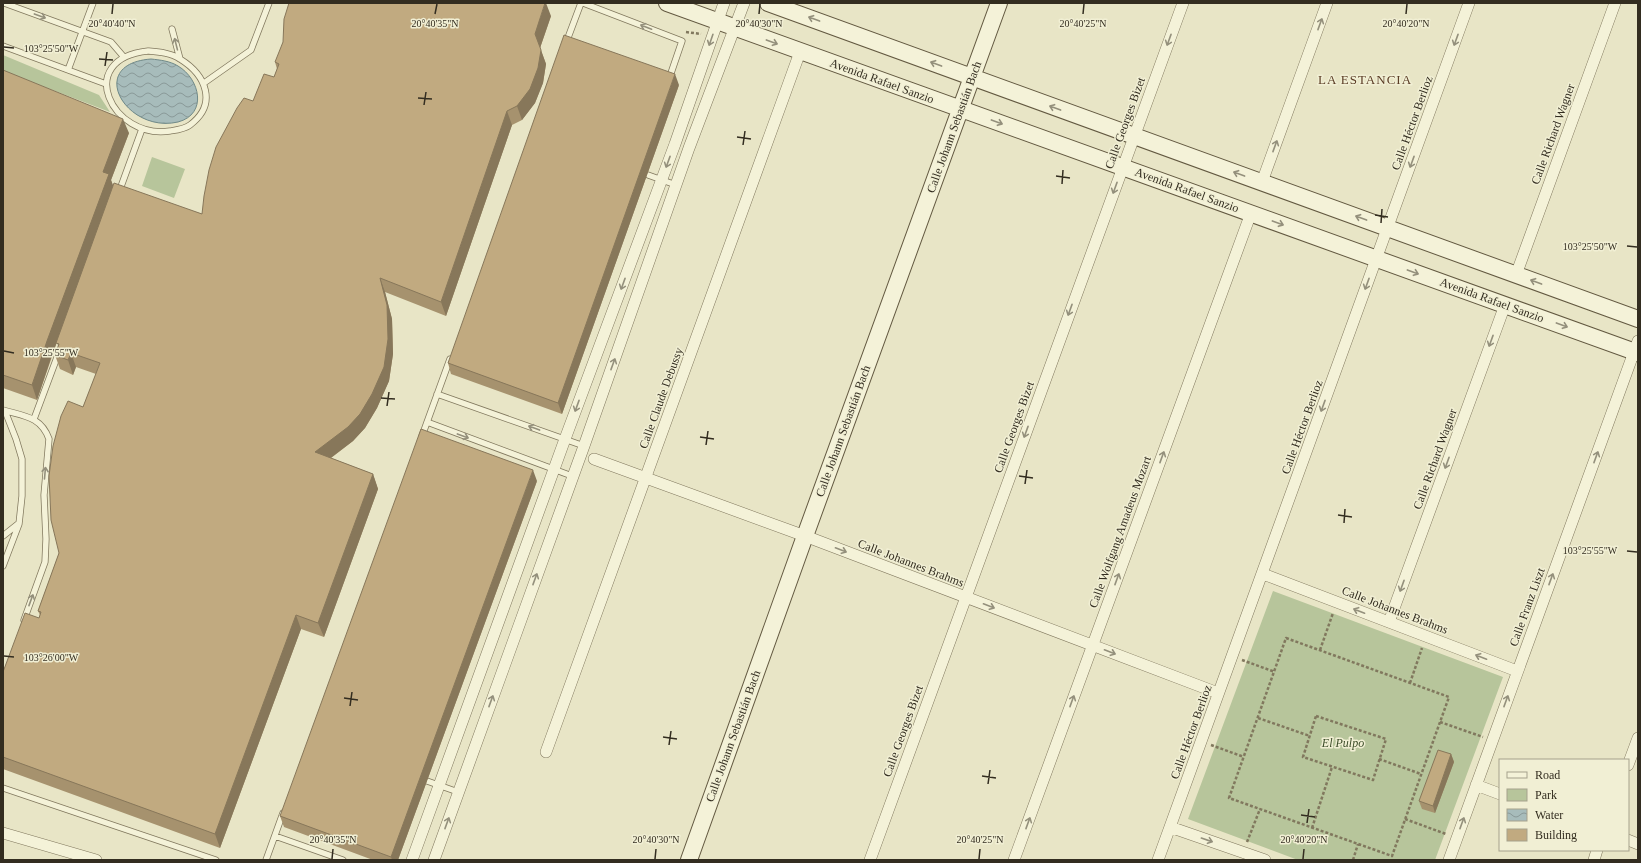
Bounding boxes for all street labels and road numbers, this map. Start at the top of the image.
street label: Avenida Rafael Sanzio [828,56,936,106]
street label: Calle Johann Sebastián Bach [924,59,984,195]
street label: Calle Héctor Berlioz [1388,74,1436,172]
street label: Calle Georges Bizet [1102,75,1148,171]
street label: Calle Richard Wagner [1528,82,1578,186]
street label: Avenida Rafael Sanzio [1133,165,1241,215]
street label: Avenida Rafael Sanzio [1438,275,1546,325]
street label: Calle Claude Debussy [636,345,686,451]
street label: Calle Johann Sebastián Bach [813,363,873,499]
street label: Calle Héctor Berlioz [1278,378,1326,476]
street label: Calle Georges Bizet [991,379,1037,475]
street label: Calle Richard Wagner [1410,407,1460,511]
street label: Calle Wolfgang Amadeus Mozart [1086,454,1154,610]
street label: Calle Johannes Brahms [856,536,966,590]
street label: Calle Franz Liszt [1506,565,1548,648]
street label: Calle Johannes Brahms [1340,583,1450,637]
street label: Calle Johann Sebastián Bach [703,668,763,804]
street label: Calle Georges Bizet [880,683,926,779]
street label: Calle Héctor Berlioz [1167,683,1215,781]

